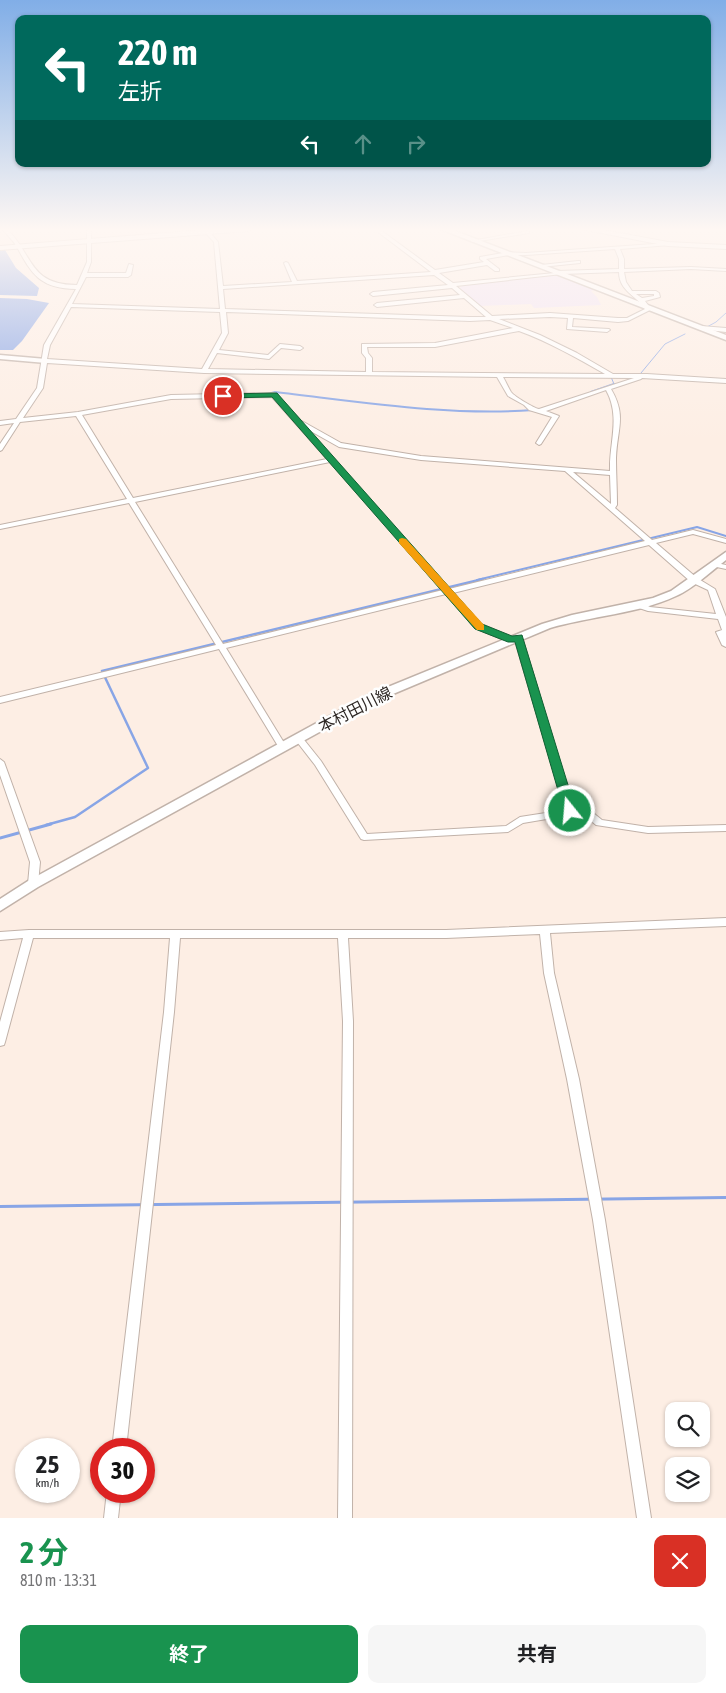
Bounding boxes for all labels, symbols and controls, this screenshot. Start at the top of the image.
text: 220 m [118,32,197,72]
icon: left [35,35,100,100]
text: 左折 [118,78,162,104]
icon: left [296,130,324,158]
icon: ahead [349,130,377,158]
icon: right [402,130,430,158]
pin [202,375,244,417]
icon: arrive [209,382,237,410]
street label: 本村田川線 [315,683,395,735]
position arrow [543,784,595,836]
map controls [665,1402,710,1502]
button: search [665,1402,710,1447]
speed limit sign: 30 [90,1438,155,1503]
text: 25 [36,1450,59,1478]
button: layers [665,1457,710,1502]
text: km/h [36,1476,59,1490]
text: 2 分 [20,1535,68,1569]
button: close [654,1535,706,1587]
text: 810 m · 13:31 [20,1571,97,1589]
button: 終了 [20,1625,358,1683]
button: 共有 [368,1625,706,1683]

